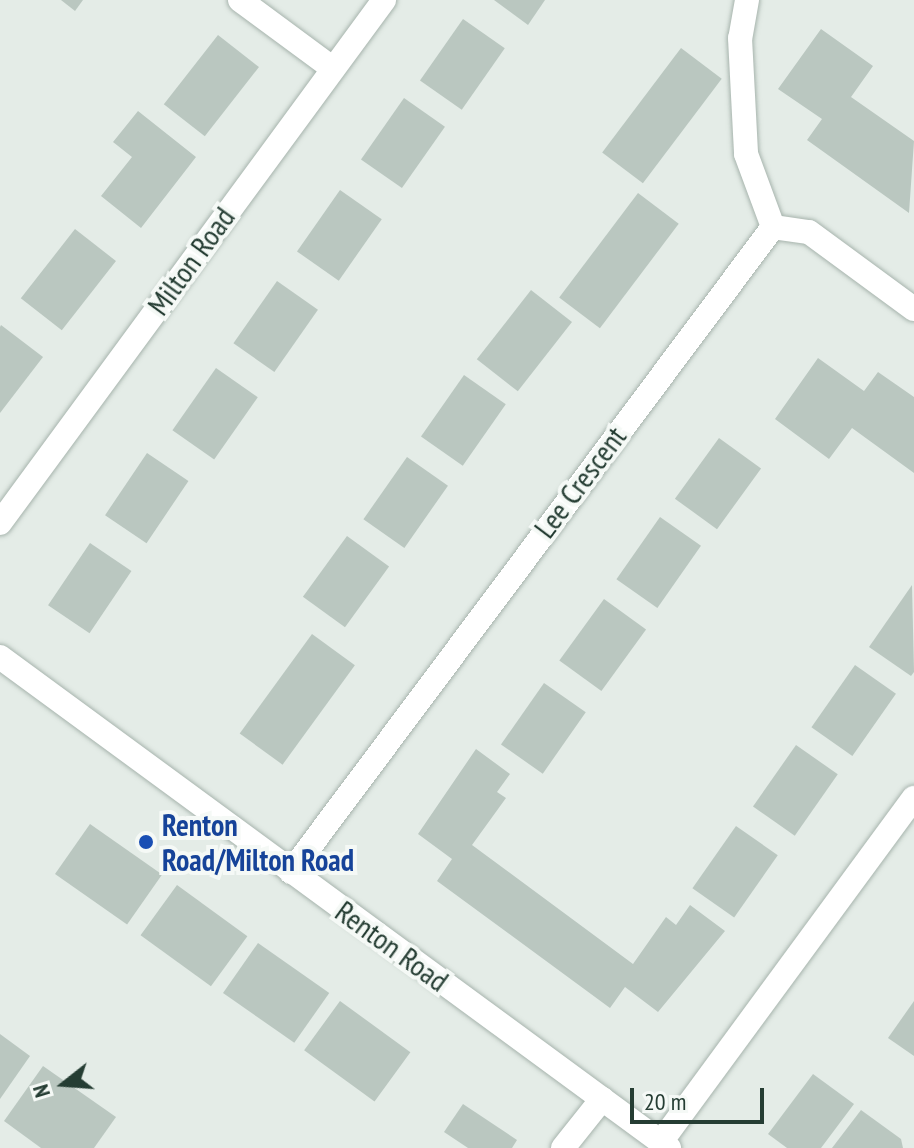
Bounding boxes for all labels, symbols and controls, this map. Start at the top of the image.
street label: Milton Road [140,200,242,322]
street label: Lee Crescent [526,419,634,545]
place label: Renton Road/Milton Road [162,807,354,878]
marker: Renton Road/Milton Road [137,833,155,851]
street label: Renton Road [329,893,455,999]
north arrow [24,1044,104,1124]
scale bar [634,1072,768,1122]
text: N [26,1081,56,1101]
text: 20 m [644,1086,686,1117]

